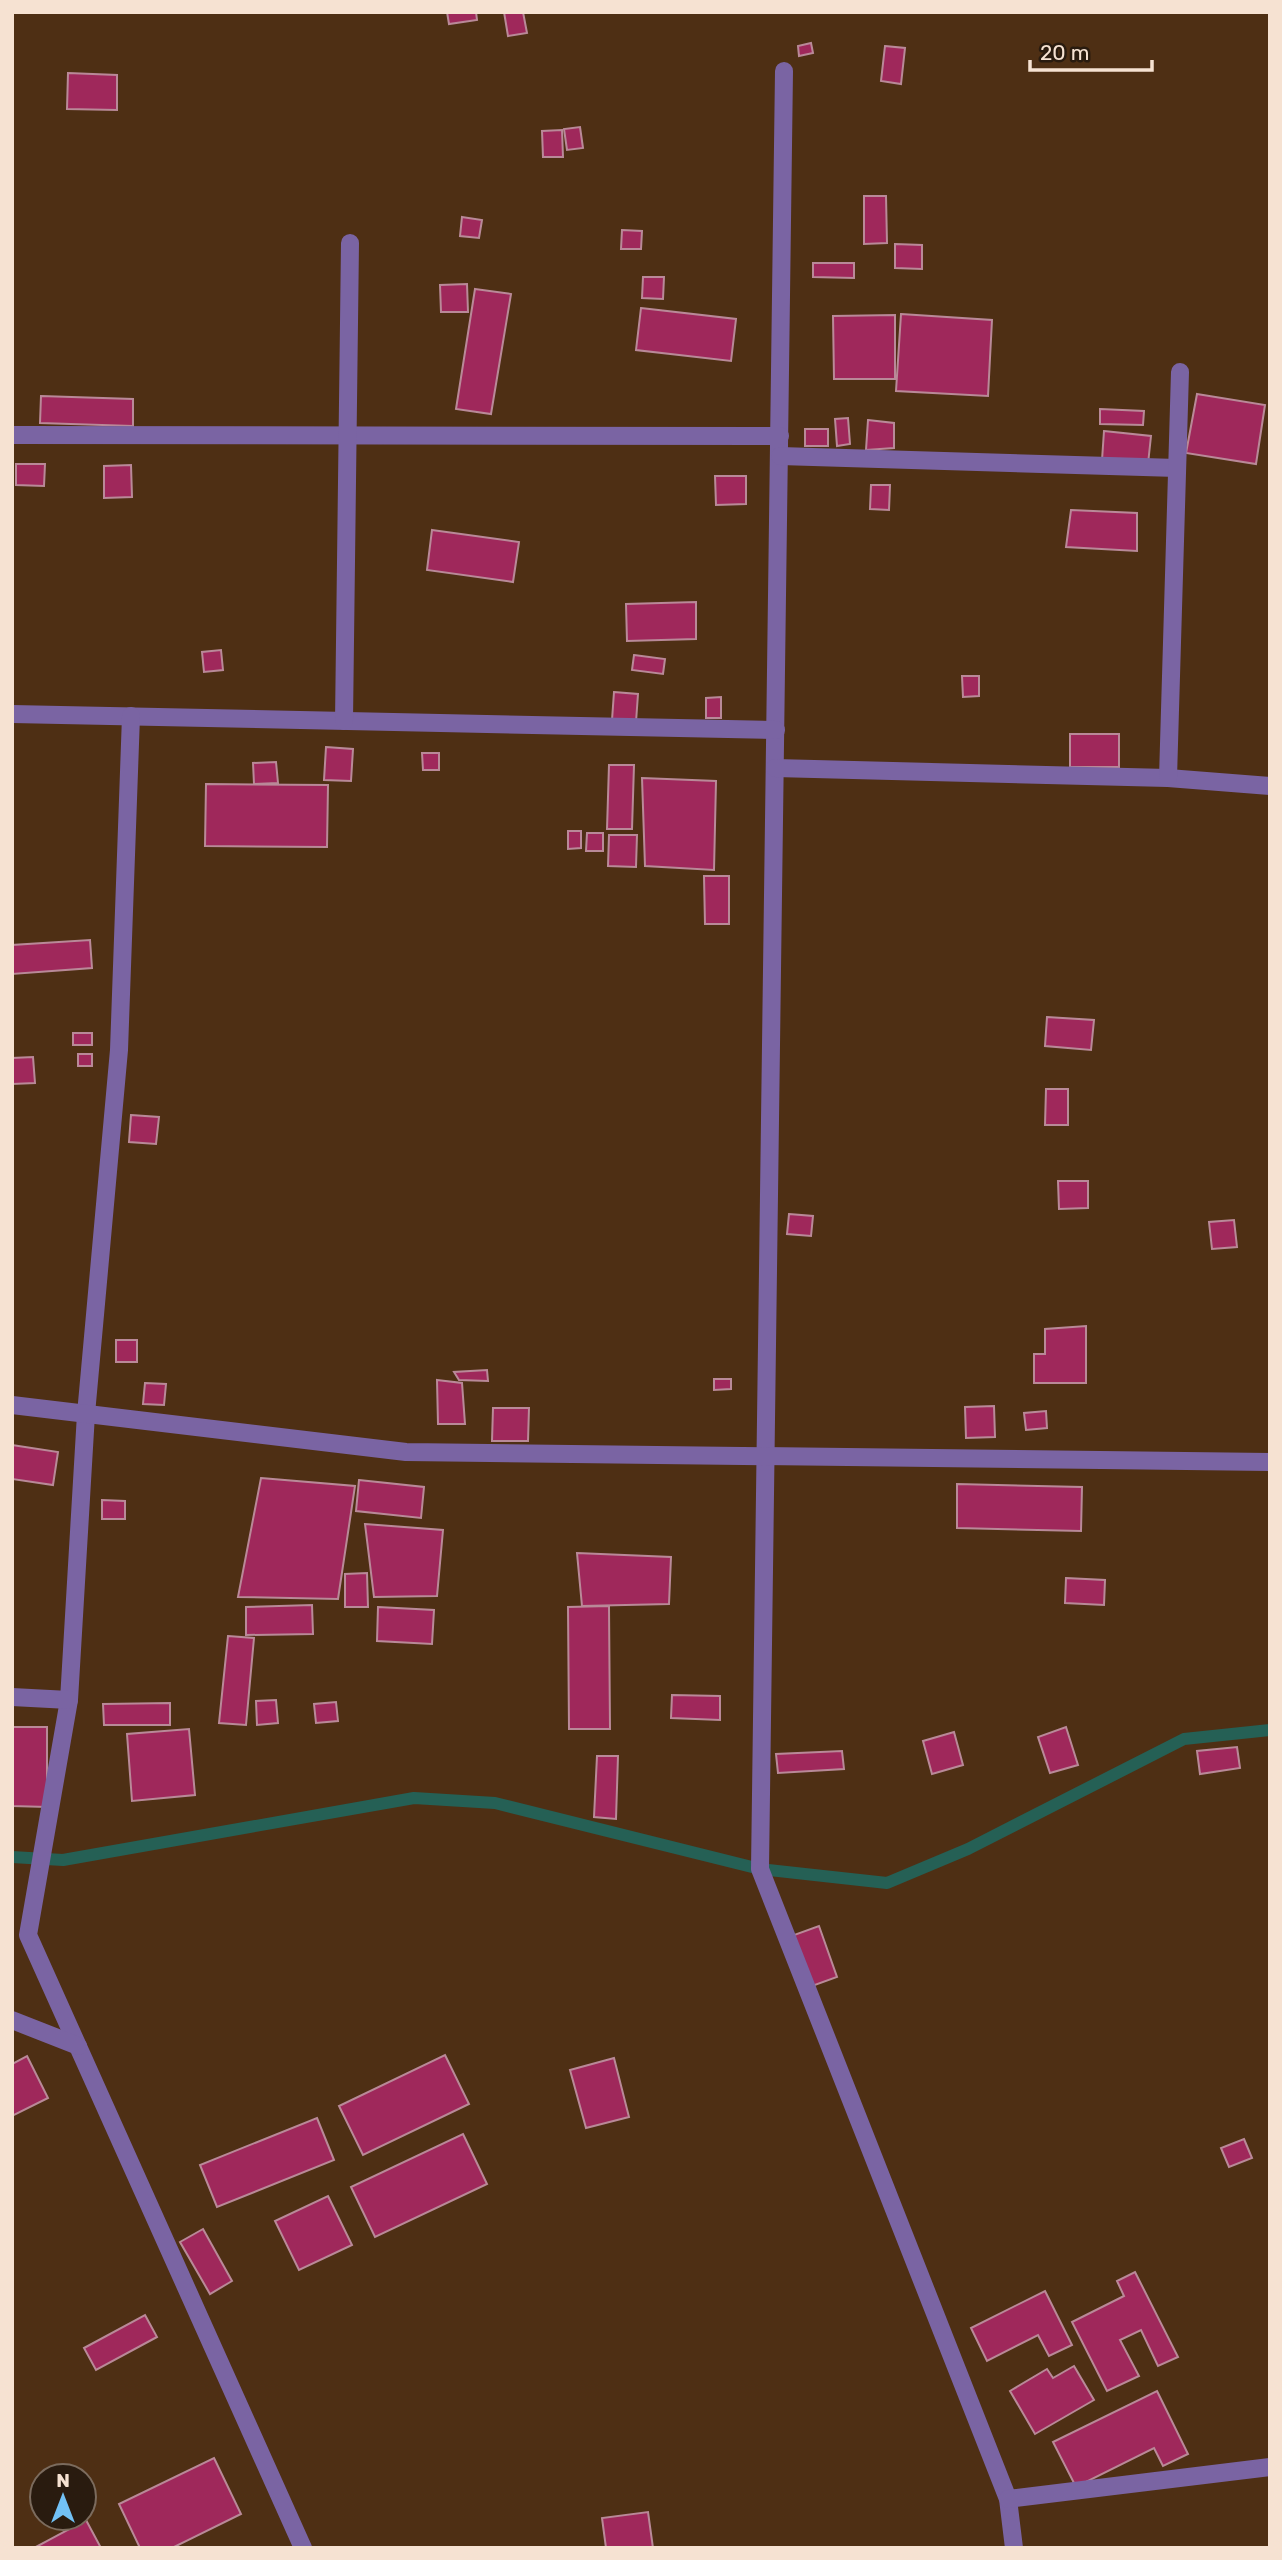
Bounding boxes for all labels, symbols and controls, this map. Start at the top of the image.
scale bar [1030,28,1152,72]
text: 20 m [1040,40,1089,65]
north arrow [28,2462,98,2532]
text: N [56,2469,70,2492]

